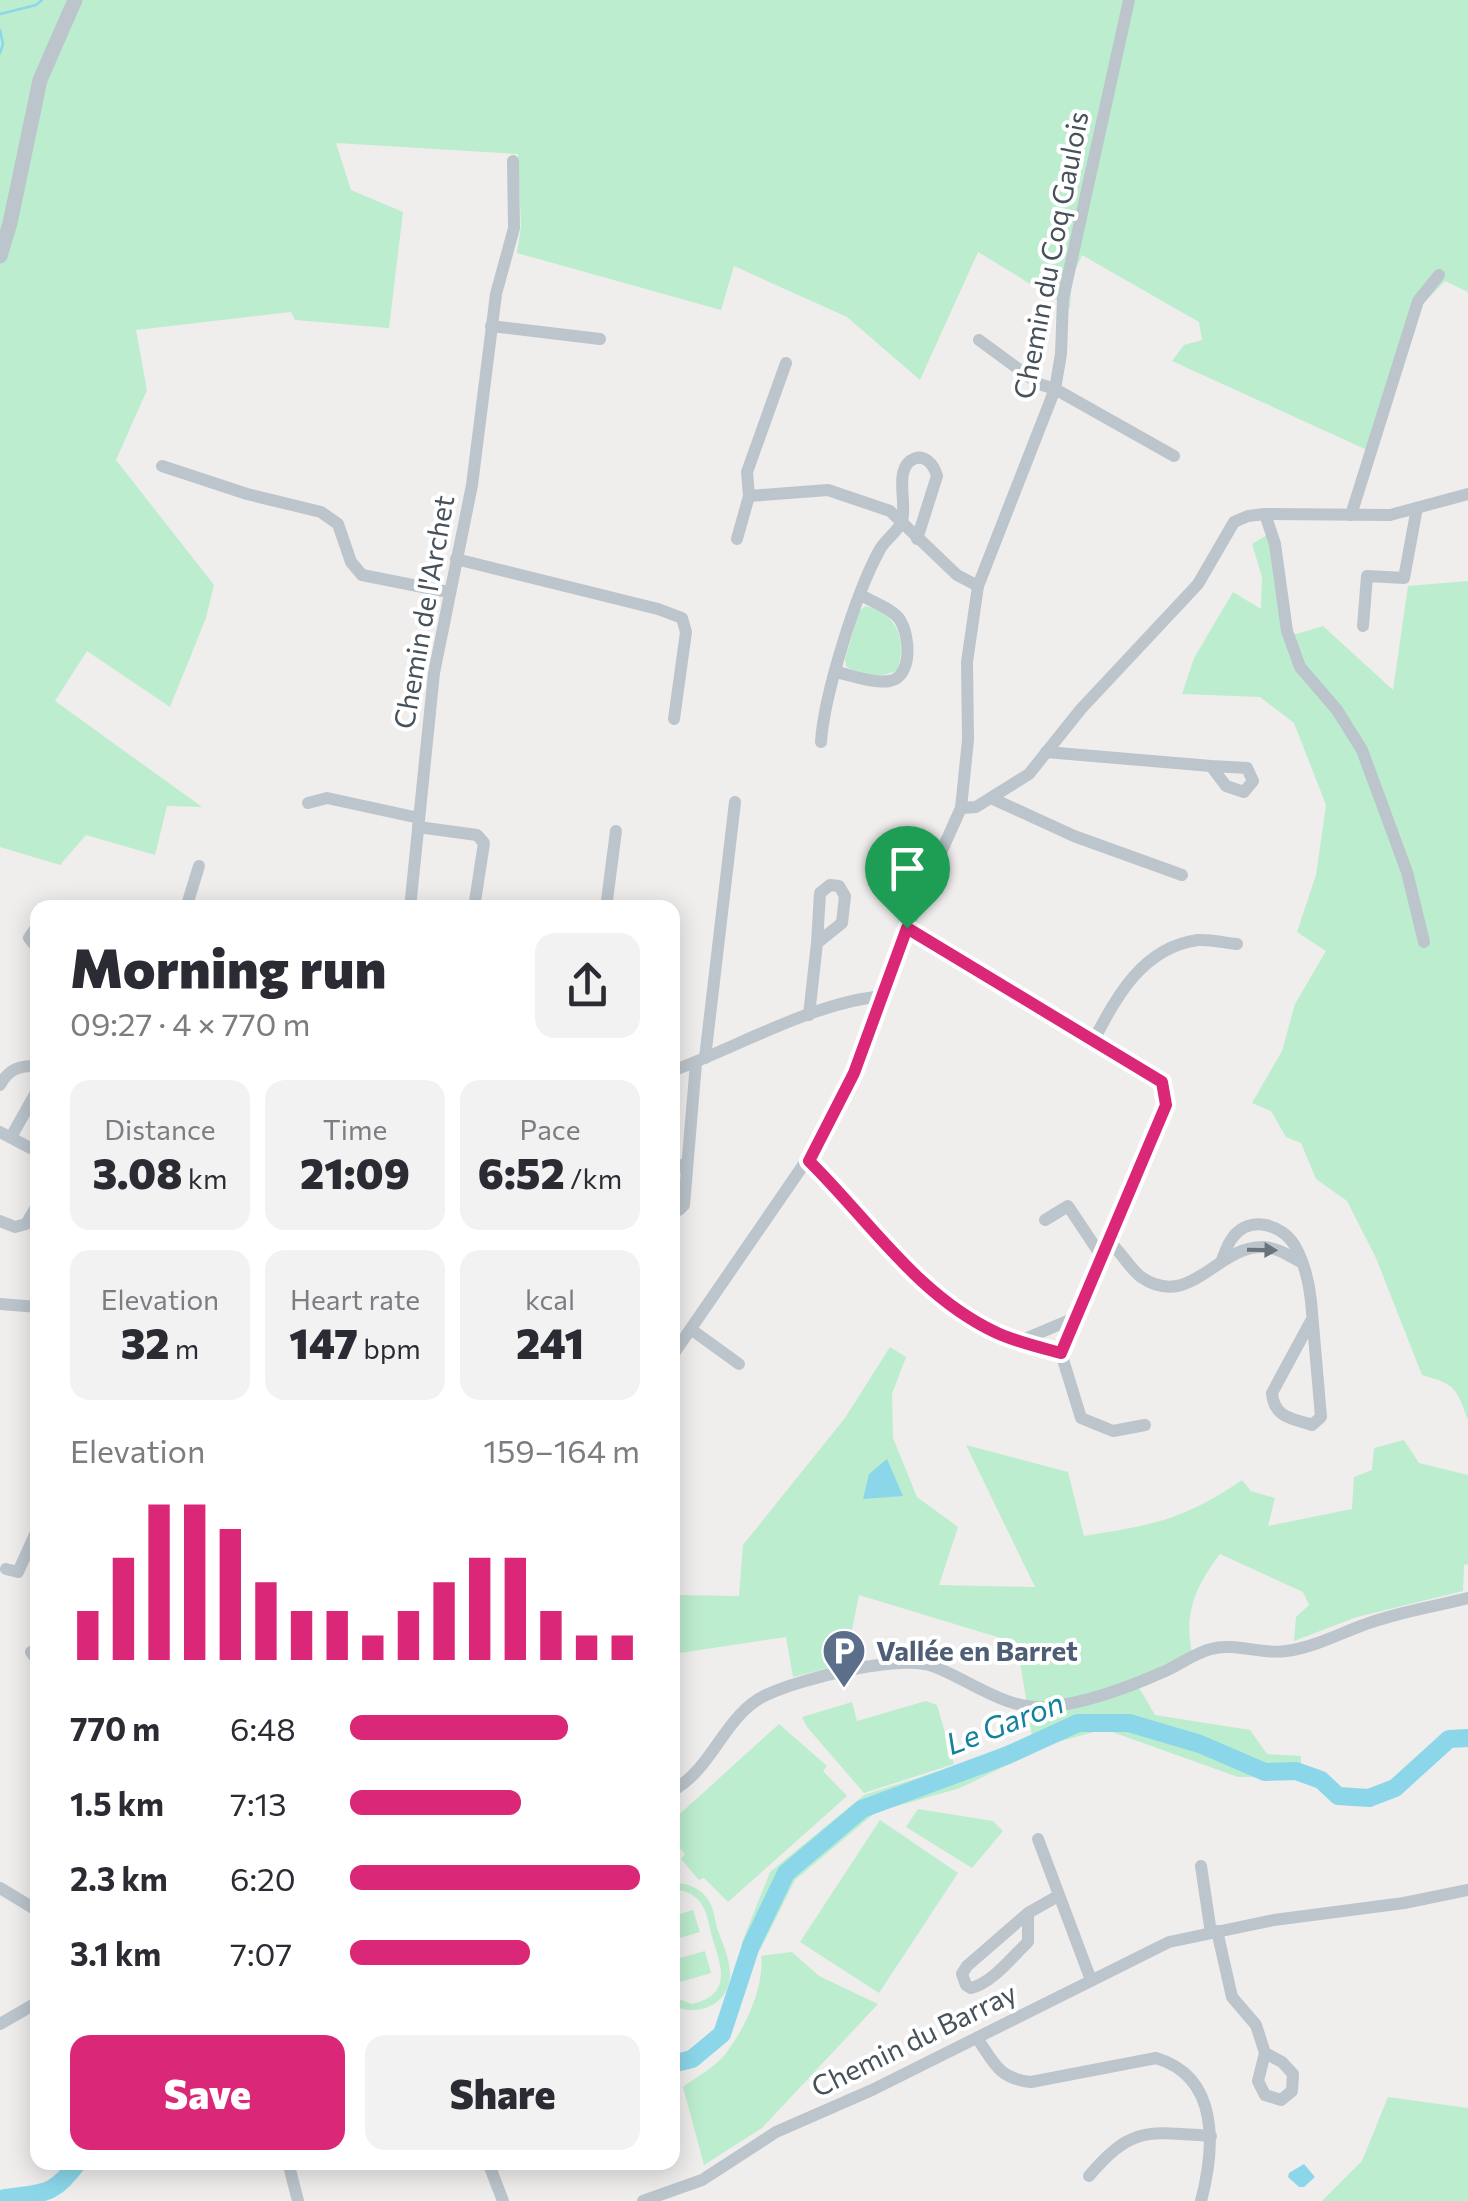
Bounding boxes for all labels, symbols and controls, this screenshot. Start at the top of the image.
street label: Chemin du Coq Gaulois [1005,108,1095,402]
street label: Chemin de l'Archet [386,492,460,731]
pin [865,826,950,929]
icon: arrive [880,841,935,896]
text: Morning run [70,932,386,999]
button: share [535,933,640,1038]
text: 09:27 · 4 × 770 m [70,1003,310,1043]
text: Distance [104,1112,216,1146]
text: Time [323,1112,387,1146]
text: Pace [520,1112,580,1146]
text: 3.08 [93,1146,183,1198]
text: 21:09 [300,1146,410,1198]
text: 6:52 [478,1146,565,1198]
text: km [183,1161,227,1195]
text: /km [565,1161,622,1195]
one-way arrow [1247,1242,1278,1258]
text: Elevation [101,1282,219,1316]
text: Heart rate [290,1282,420,1316]
text: kcal [525,1282,575,1316]
text: 32 [121,1316,169,1368]
text: 147 [289,1316,358,1368]
text: 241 [516,1316,584,1368]
text: m [169,1331,199,1365]
text: bpm [358,1331,421,1365]
text: Elevation [70,1430,205,1470]
text: 159–164 m [483,1430,640,1470]
parking icon: Vallée en Barret [821,1628,867,1689]
place label: Vallée en Barret [876,1633,1078,1667]
water label: Le Garon [940,1682,1068,1761]
text: 770 m [70,1708,160,1748]
text: 6:48 [230,1708,296,1748]
text: 1.5 km [70,1783,164,1823]
text: 7:13 [230,1783,286,1823]
text: 2.3 km [70,1858,168,1898]
text: 6:20 [230,1858,296,1898]
text: 3.1 km [70,1933,161,1973]
text: 7:07 [230,1933,292,1973]
street label: Chemin du Barray [806,1975,1022,2103]
button: Save [70,2035,345,2150]
button: Share [365,2035,640,2150]

